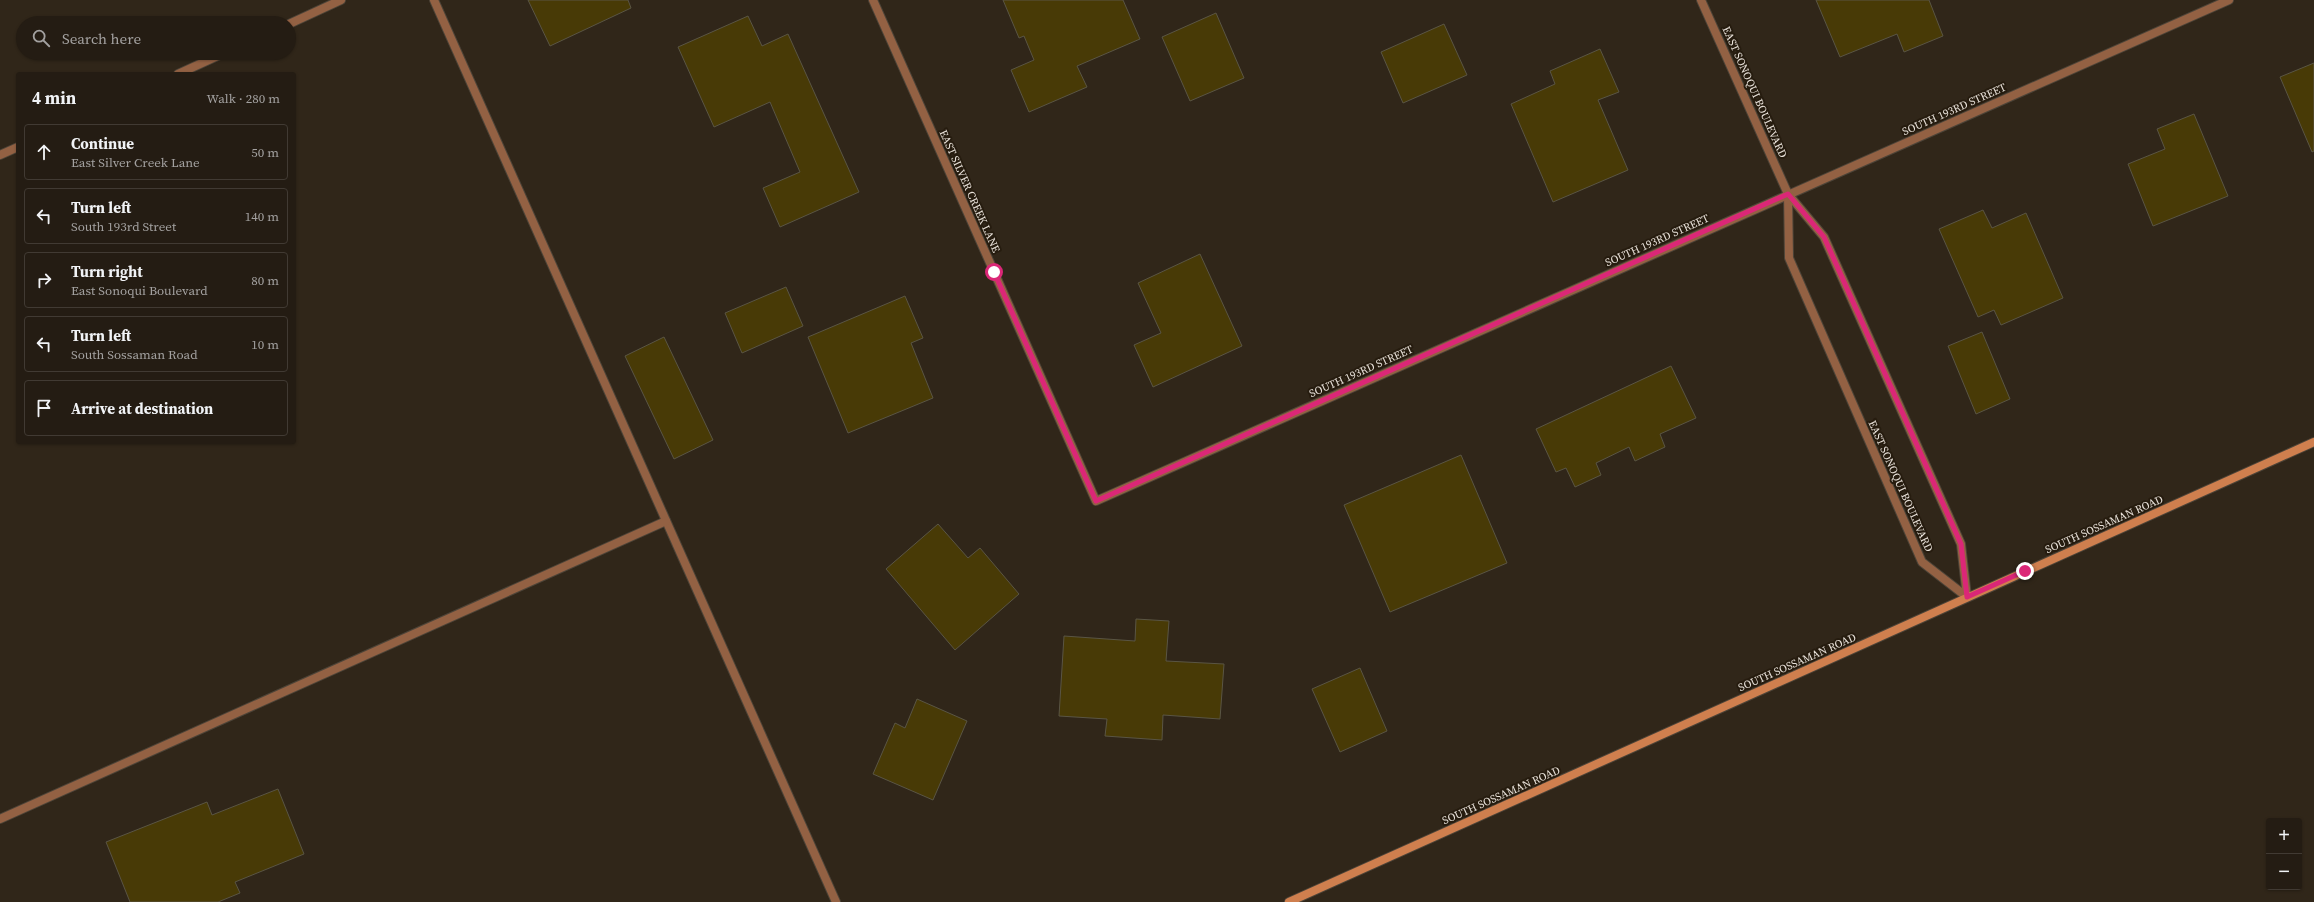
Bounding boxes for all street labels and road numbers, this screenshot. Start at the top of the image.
street label: EAST SONOQUI BOULEVARD [1719,24,1790,161]
street label: SOUTH 193RD STREET [1900,80,2009,139]
street label: EAST SILVER CREEK LANE [936,128,1004,255]
street label: SOUTH 193RD STREET [1603,211,1712,270]
street label: SOUTH 193RD STREET [1307,342,1416,401]
street label: EAST SONOQUI BOULEVARD [1865,418,1936,555]
street label: SOUTH SOSSAMAN ROAD [2043,492,2166,557]
street label: SOUTH SOSSAMAN ROAD [1736,630,1859,695]
street label: SOUTH SOSSAMAN ROAD [1440,763,1563,828]

